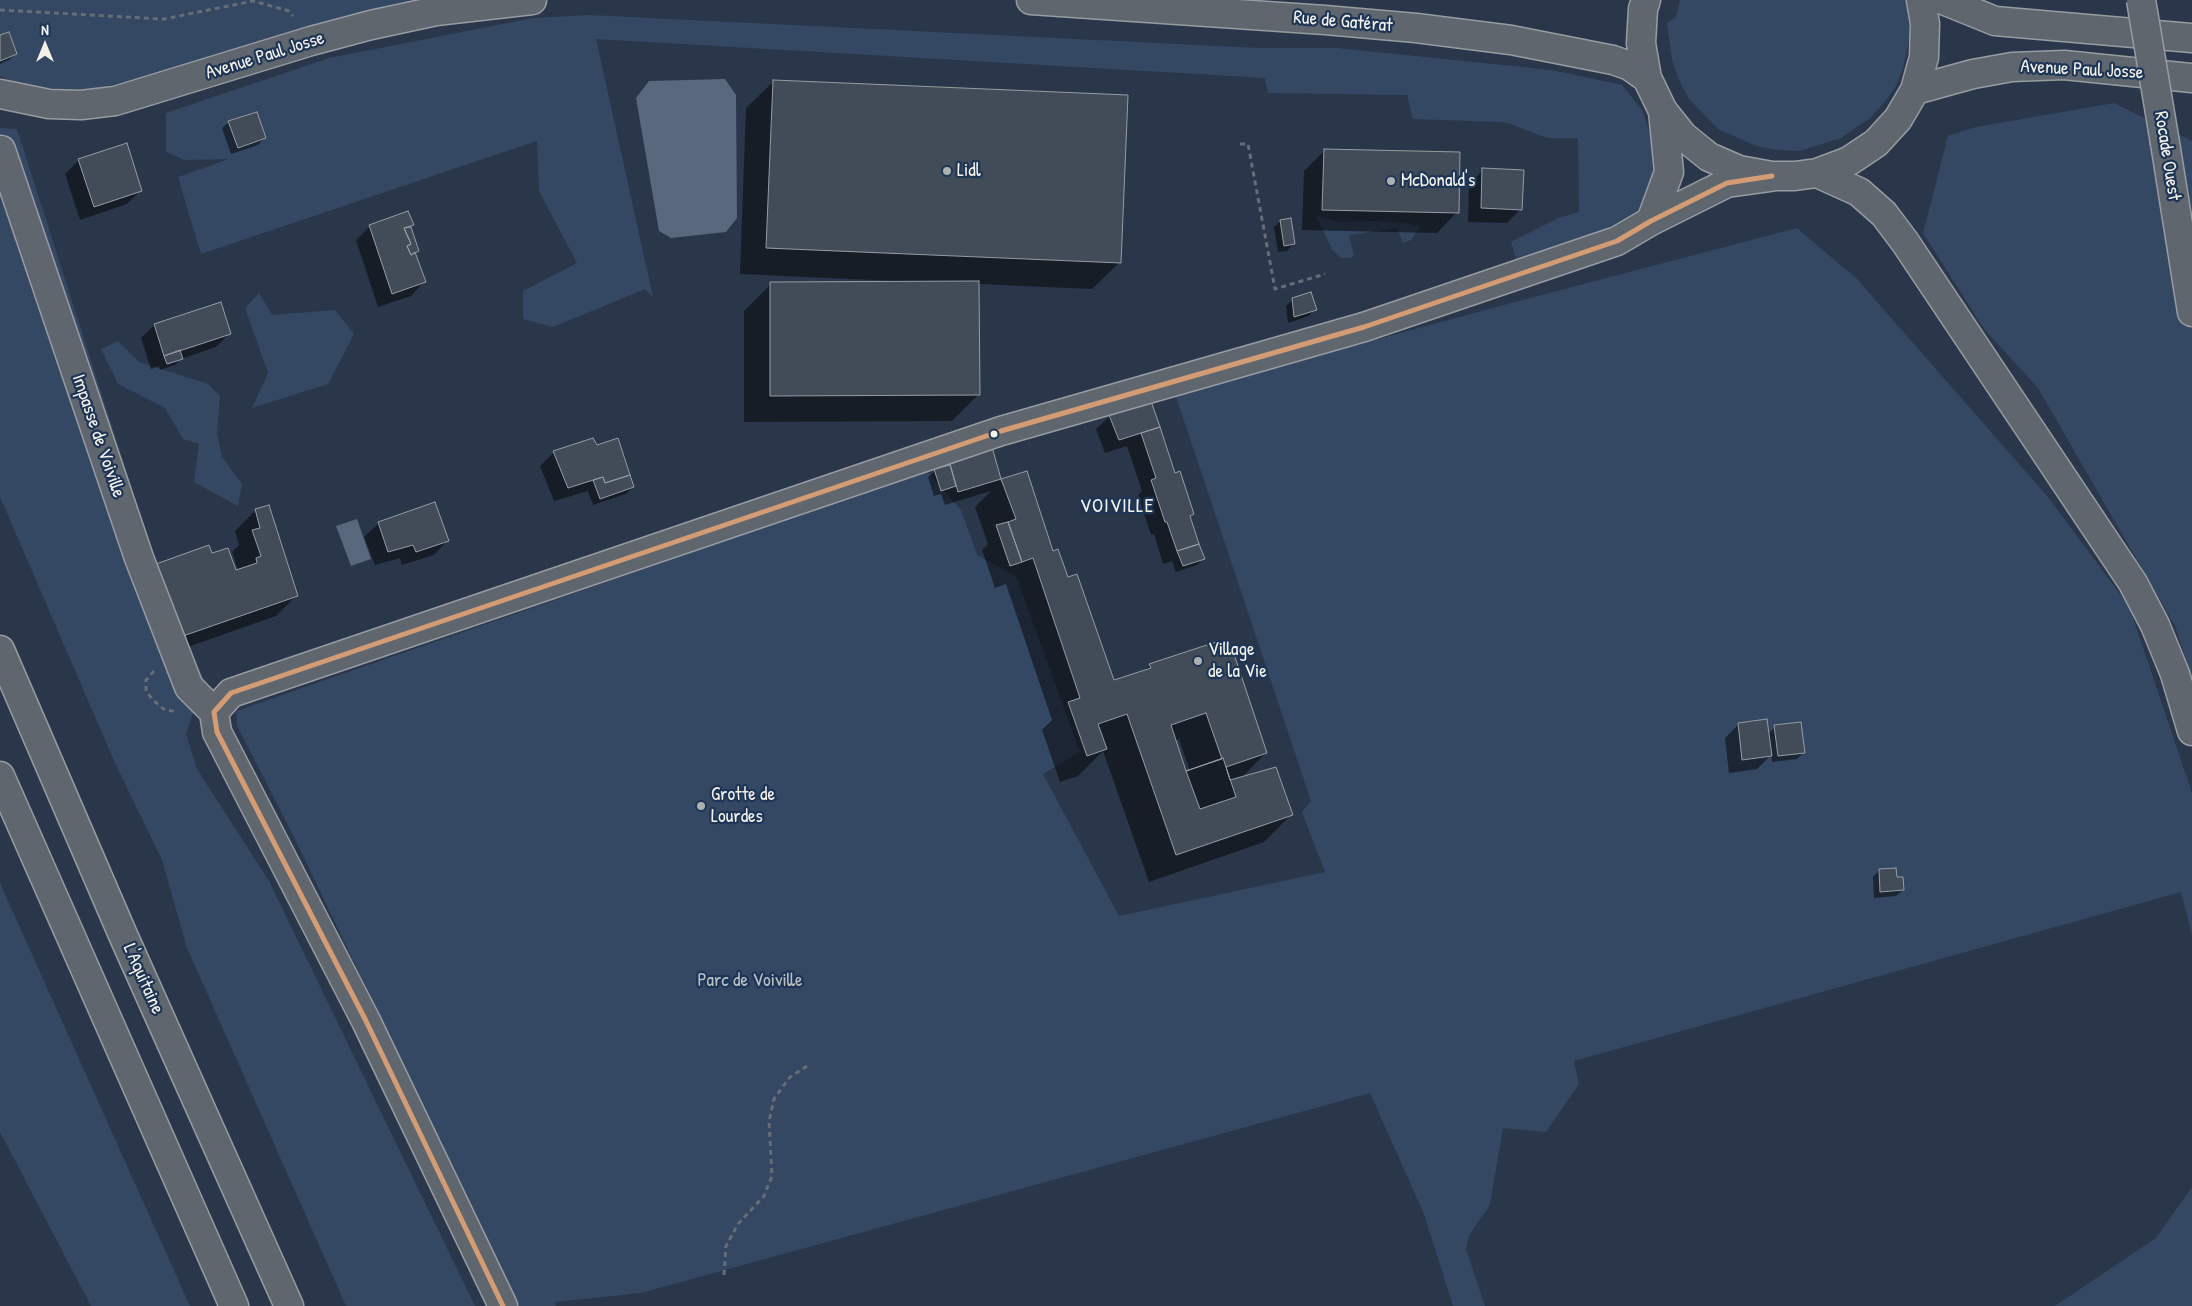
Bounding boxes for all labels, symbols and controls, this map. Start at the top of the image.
street label: Rue de Gatérat [1292,6,1394,38]
north arrow [20,20,70,70]
text: N [41,20,49,39]
street label: Avenue Paul Josse [203,27,327,85]
street label: Avenue Paul Josse [2020,55,2144,85]
street label: Rocade Ouest [2149,110,2185,202]
place label: Lidl [957,160,981,182]
marker: Lidl [941,165,953,177]
place label: McDonald's [1401,170,1475,192]
marker: McDonald's [1385,175,1397,187]
street label: Impasse de Voiville [66,371,130,501]
unlabelled marker [989,429,999,439]
district label: VOIVILLE [1079,495,1155,519]
place label: Village de la Vie [1208,639,1267,683]
marker: Village de la Vie [1192,655,1204,667]
place label: Grotte de Lourdes [711,784,775,828]
marker: Grotte de Lourdes [695,800,707,812]
street label: L'Aquitaine [117,940,169,1018]
park label: Parc de Voiville [697,970,803,992]

